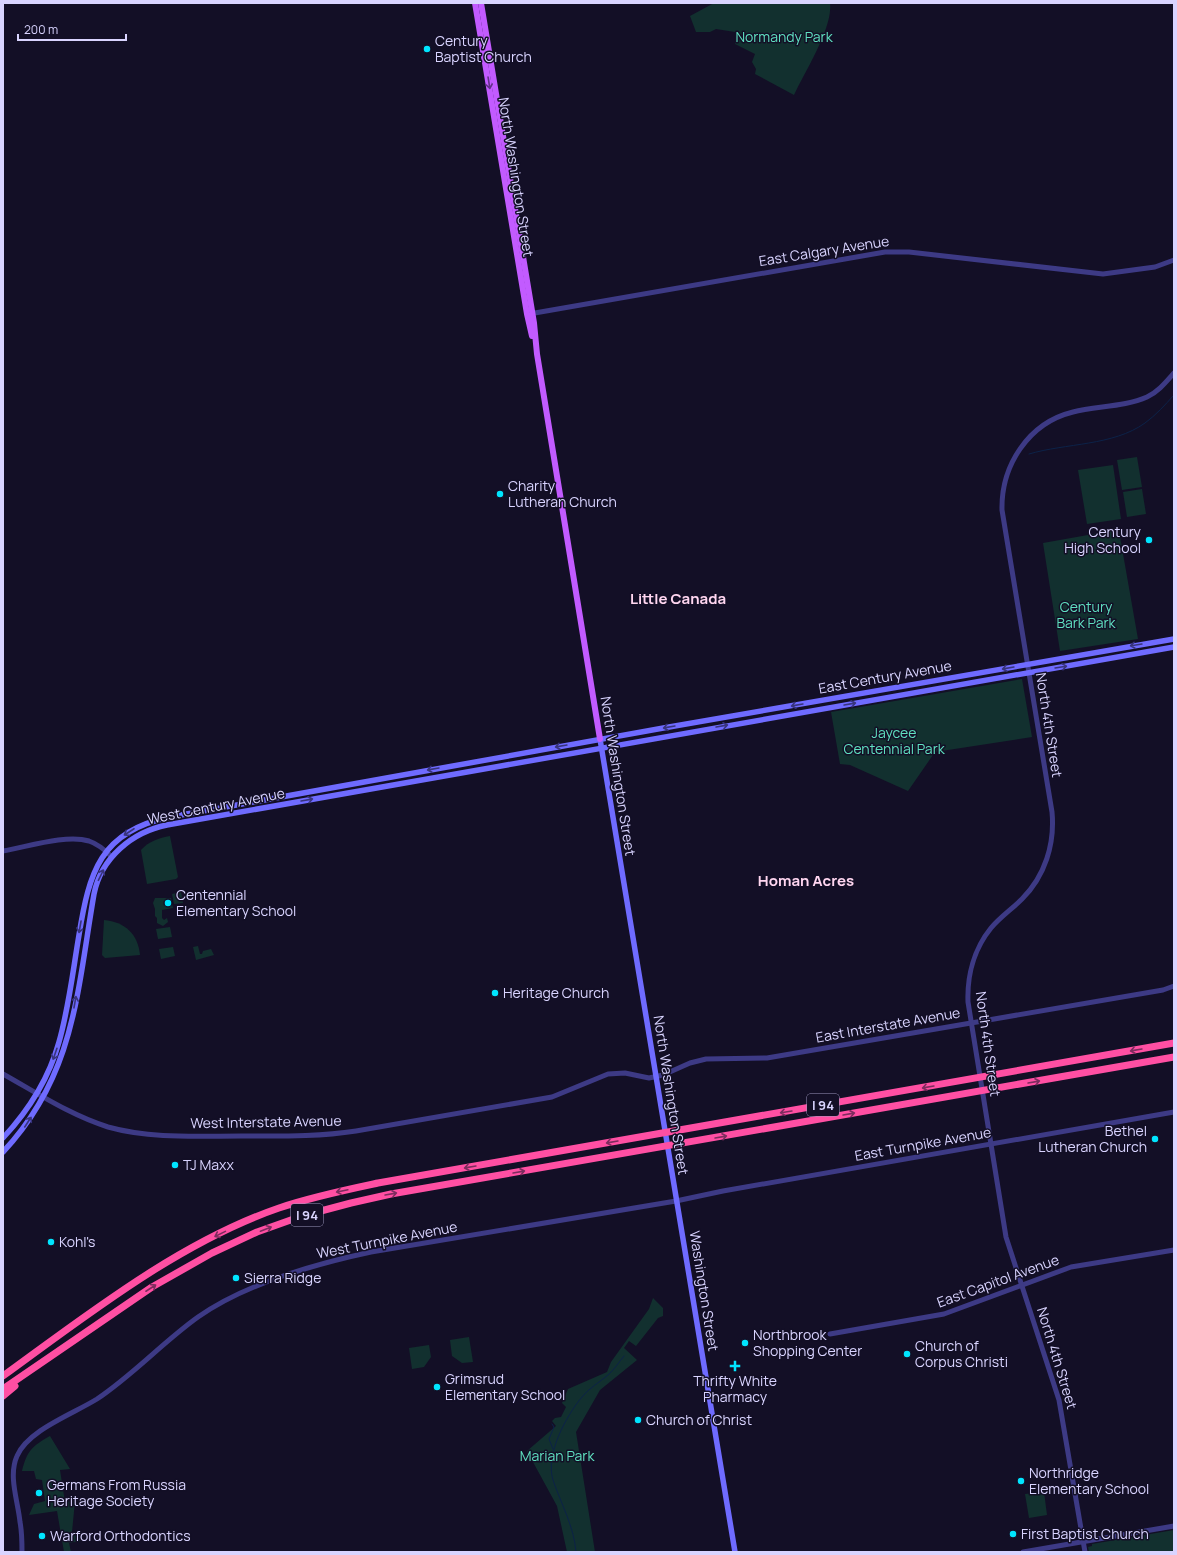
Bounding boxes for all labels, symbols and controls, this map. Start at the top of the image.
scale bar [18,16,126,42]
text: 200 m [24,21,58,38]
park label: Normandy Park [735,27,834,46]
place label: Century Baptist Church [435,31,532,66]
marker: Century Baptist Church [422,44,432,54]
one-way arrow [485,76,493,89]
street label: North Washington Street [494,96,539,258]
street label: East Calgary Avenue [757,231,890,270]
place label: Charity Lutheran Church [508,476,617,511]
marker: Charity Lutheran Church [495,489,505,499]
place label: Century High School [1064,522,1142,557]
marker: Century High School [1144,535,1154,545]
district label: Little Canada [630,588,726,609]
park label: Century Bark Park [1056,597,1117,632]
one-way arrow [1129,641,1142,649]
street label: East Century Avenue [817,655,953,698]
one-way arrow [1054,663,1067,671]
one-way arrow [1001,664,1014,672]
street label: North 4th Street [1032,671,1067,779]
street label: North Washington Street [596,695,641,857]
one-way arrow [843,700,856,708]
one-way arrow [791,701,804,709]
one-way arrow [715,722,728,730]
one-way arrow [663,723,676,731]
park label: Jaycee Centennial Park [843,723,946,758]
one-way arrow [555,742,568,750]
one-way arrow [427,766,440,774]
street label: West Century Avenue [146,783,286,828]
one-way arrow [300,796,313,804]
one-way arrow [123,828,134,836]
one-way arrow [98,869,105,881]
district label: Homan Acres [758,870,854,891]
place label: Centennial Elementary School [176,885,296,920]
marker: Centennial Elementary School [163,898,173,908]
one-way arrow [76,920,84,933]
place label: Heritage Church [503,983,609,1002]
marker: Heritage Church [490,988,500,998]
street label: North 4th Street [972,990,1005,1098]
one-way arrow [72,996,80,1009]
street label: East Interstate Avenue [814,1002,962,1047]
street label: North Washington Street [649,1014,694,1176]
one-way arrow [1129,1046,1142,1054]
one-way arrow [51,1047,58,1060]
one-way arrow [1027,1078,1040,1086]
one-way arrow [921,1083,934,1091]
road number: I 94 [807,1094,839,1116]
one-way arrow [780,1108,793,1116]
one-way arrow [842,1110,855,1118]
street label: West Interstate Avenue [190,1111,342,1132]
one-way arrow [24,1117,32,1128]
place label: Bethel Lutheran Church [1038,1121,1147,1156]
street label: East Turnpike Avenue [853,1122,993,1165]
one-way arrow [714,1133,727,1141]
marker: Bethel Lutheran Church [1150,1134,1160,1144]
one-way arrow [606,1138,619,1146]
place label: TJ Maxx [183,1155,234,1174]
marker: TJ Maxx [170,1160,180,1170]
one-way arrow [464,1163,477,1171]
one-way arrow [513,1168,526,1176]
one-way arrow [336,1187,349,1195]
one-way arrow [385,1190,398,1198]
road number: I 94 [291,1204,323,1226]
street label: West Turnpike Avenue [315,1217,459,1262]
one-way arrow [260,1224,272,1232]
street label: Washington Street [686,1229,723,1353]
one-way arrow [214,1231,226,1238]
place label: Kohl's [59,1232,95,1251]
marker: Kohl's [46,1237,56,1247]
street label: East Capitol Avenue [934,1250,1061,1311]
place label: Sierra Ridge [244,1268,321,1287]
marker: Sierra Ridge [231,1273,241,1283]
one-way arrow [145,1284,156,1292]
street label: North 4th Street [1033,1305,1082,1412]
place label: Northbrook Shopping Center [753,1325,862,1360]
place label: Church of Corpus Christi [915,1336,1008,1371]
marker: Northbrook Shopping Center [740,1338,750,1348]
marker: Church of Corpus Christi [902,1349,912,1359]
marker: Thrifty White Pharmacy [730,1361,740,1371]
place label: Grimsrud Elementary School [445,1369,565,1404]
place label: Thrifty White Pharmacy [693,1371,777,1406]
marker: Grimsrud Elementary School [432,1382,442,1392]
place label: Church of Christ [646,1410,752,1429]
marker: Church of Christ [633,1415,643,1425]
park label: Marian Park [520,1446,595,1465]
place label: Northridge Elementary School [1029,1463,1149,1498]
place label: Germans From Russia Heritage Society [47,1475,186,1510]
marker: Northridge Elementary School [1016,1476,1026,1486]
marker: Germans From Russia Heritage Society [34,1488,44,1498]
place label: First Baptist Church [1021,1524,1149,1543]
place label: Warford Orthodontics [50,1526,191,1545]
marker: First Baptist Church [1008,1529,1018,1539]
marker: Warford Orthodontics [37,1531,47,1541]

